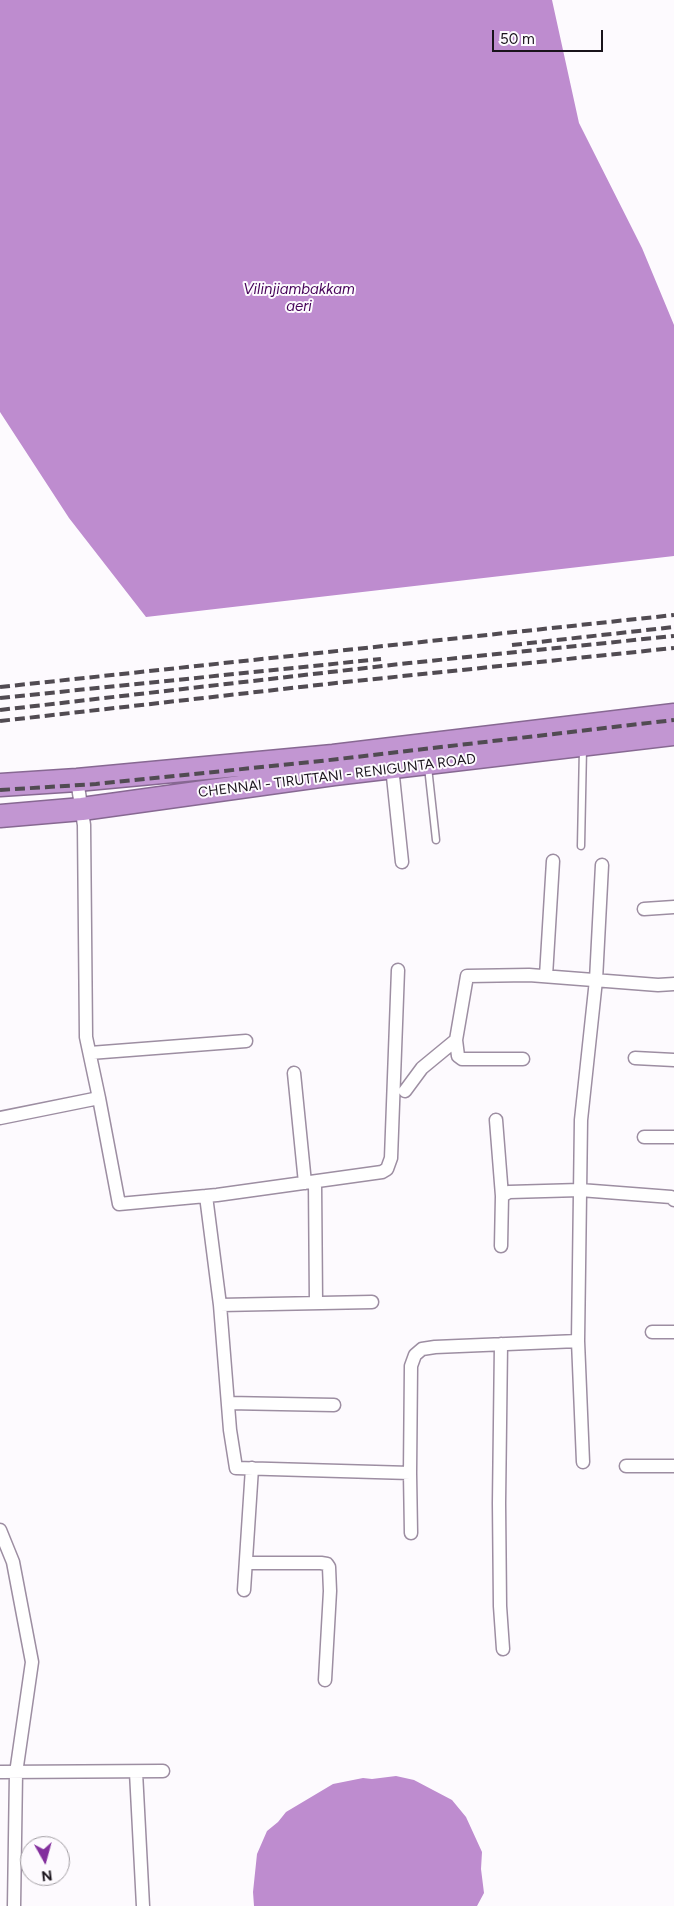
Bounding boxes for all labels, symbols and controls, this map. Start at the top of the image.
scale bar [494,20,605,52]
text: 50 m [500,30,535,48]
water label: Vilinjiambakkam aeri [243,281,355,316]
street label: CHENNAI - TIRUTTANI - RENIGUNTA ROAD [197,751,477,801]
north arrow [20,1836,70,1886]
text: N [40,1866,53,1884]

